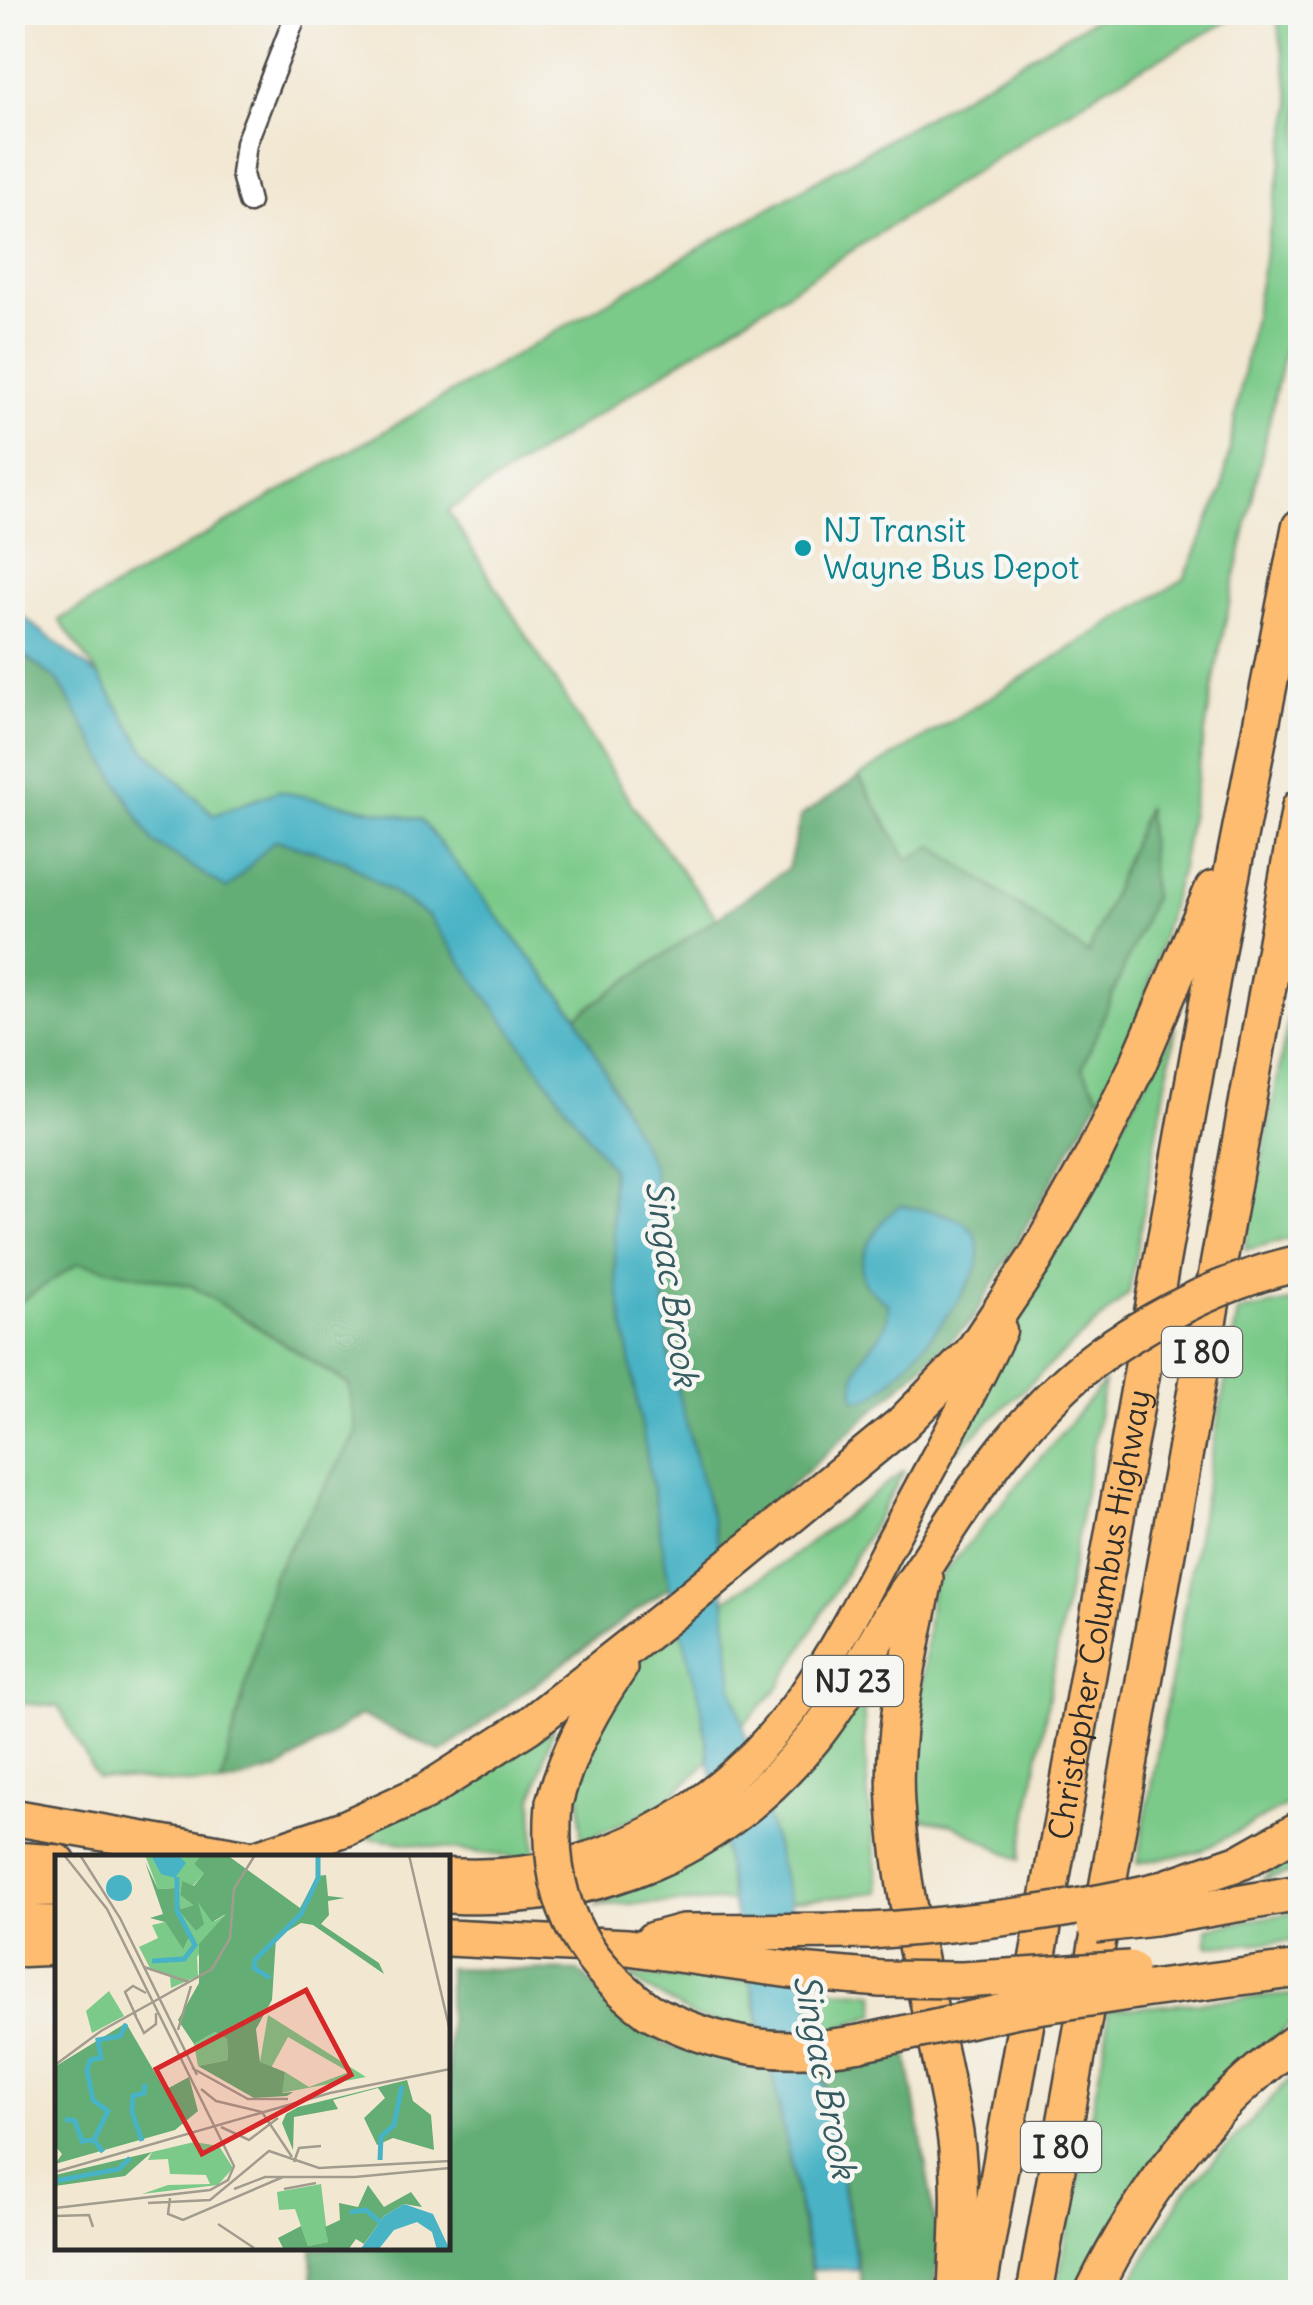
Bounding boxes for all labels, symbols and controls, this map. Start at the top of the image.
place label: NJ Transit Wayne Bus Depot [823,510,1079,588]
marker: NJ Transit Wayne Bus Depot [792,537,814,559]
water label: Singac Brook [637,1177,709,1391]
road number: I 80 [1162,1327,1242,1377]
street label: Christopher Columbus Highway [1038,1386,1159,1843]
road number: NJ 23 [803,1656,903,1706]
inset map [55,1855,450,2250]
water label: Singac Brook [785,1970,868,2184]
road number: I 80 [1021,2122,1101,2172]

